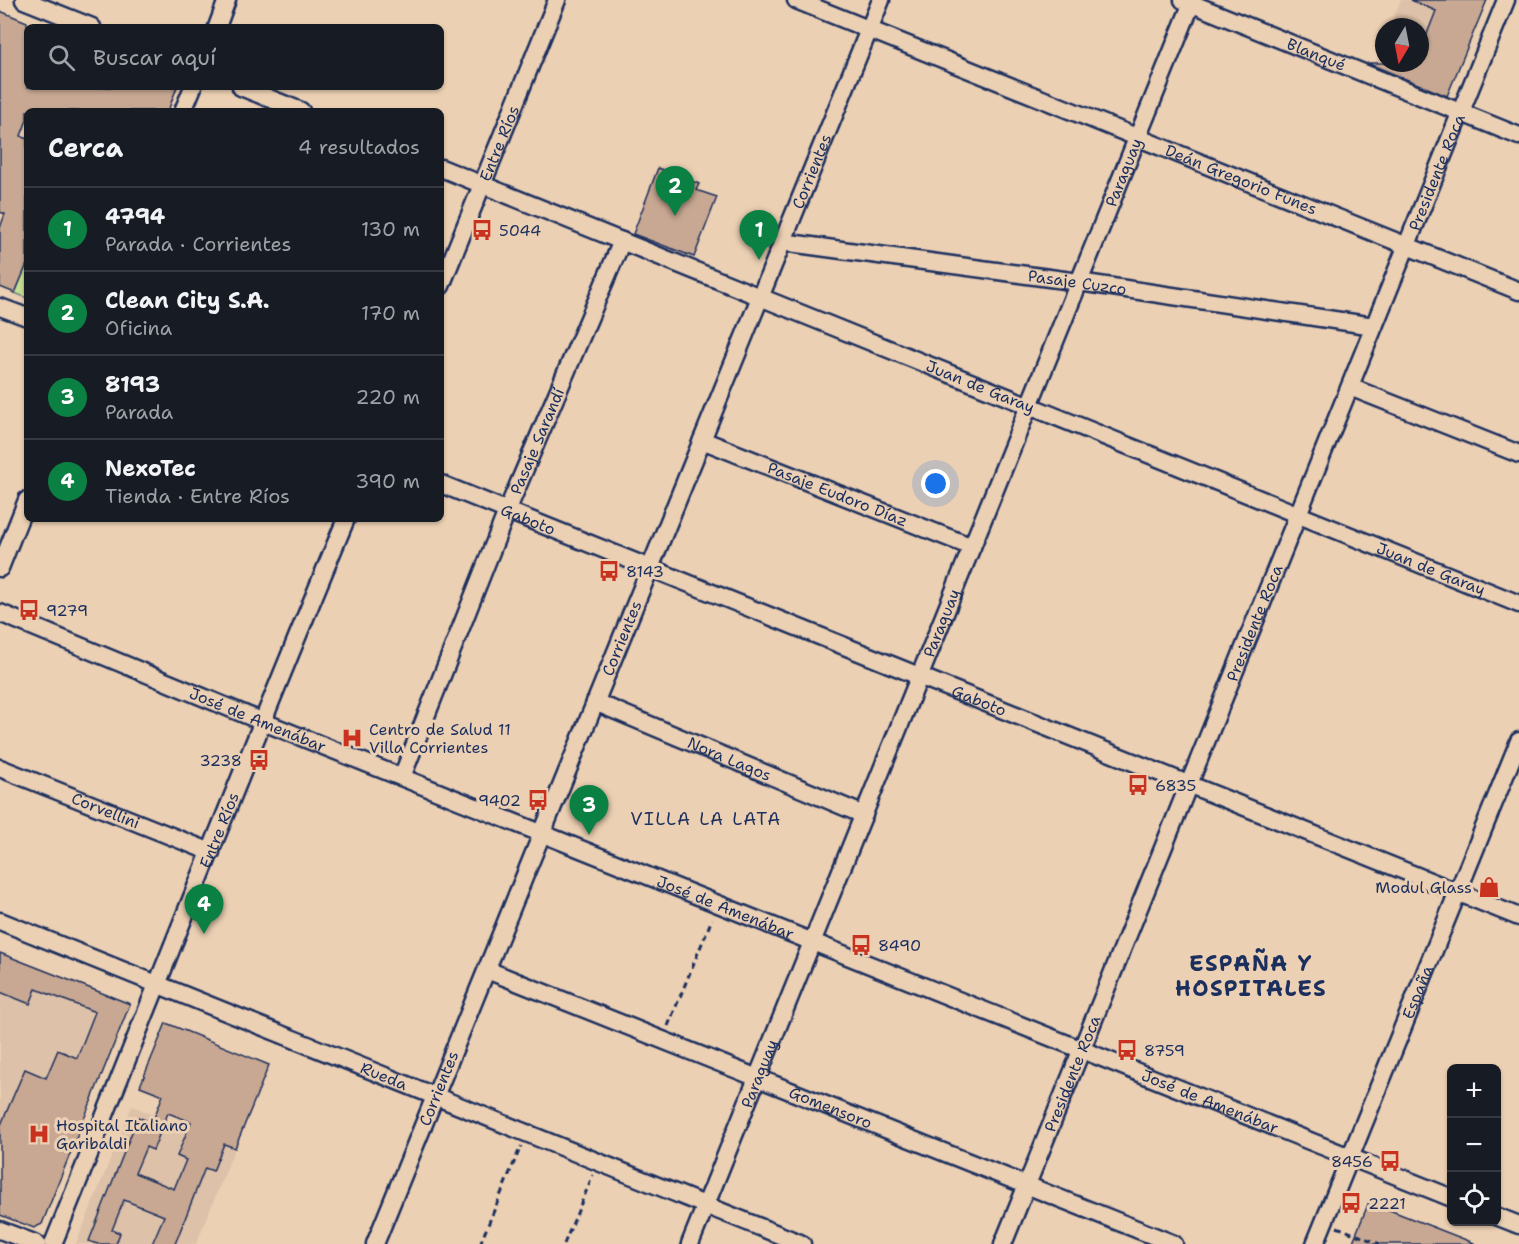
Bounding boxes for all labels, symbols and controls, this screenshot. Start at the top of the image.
north arrow [1375,18,1429,72]
search box [24,24,444,90]
street label: Blanqué [1284,33,1349,75]
icon: search [45,41,78,74]
text: Buscar aquí [93,43,216,72]
street label: Entre Ríos [474,102,524,184]
street label: Presidente Roca [1403,111,1469,234]
text: Cerca [48,130,123,165]
street label: Corrientes [787,131,836,212]
text: 4 resultados [298,134,420,160]
street label: Paraguay [1100,135,1147,210]
street label: Deán Gregorio Funes [1162,139,1320,219]
pin: 2 [656,166,694,216]
text: 4794 [105,202,165,231]
pin: 1 [740,210,778,260]
text: 1 [63,216,72,242]
text: 130 m [361,216,420,242]
bus stop icon: 5044 [470,218,494,242]
place label: 5044 [499,220,541,241]
text: Parada · Corrientes [105,231,291,257]
street label: Pasaje Cuzco [1027,265,1128,299]
text: Clean City S.A. [105,286,270,315]
text: 2 [61,300,75,326]
text: 170 m [361,300,420,326]
text: Oficina [105,315,172,341]
street label: Juan de Garay [923,355,1038,418]
text: 8193 [105,370,160,399]
text: 3 [61,384,75,410]
text: 220 m [356,384,420,410]
street label: Pasaje Sarandí [505,384,569,498]
text: Parada [105,399,173,425]
text: NexoTec [105,454,196,483]
street label: Pasaje Eudoro Díaz [765,457,911,531]
text: 4 [61,468,75,494]
text: 390 m [355,468,420,494]
your location [921,469,950,498]
text: Tienda · Entre Ríos [105,483,290,509]
street label: Gaboto [498,499,559,539]
street label: Juan de Garay [1374,537,1489,600]
bus stop icon: 8143 [597,559,621,583]
place label: 8143 [626,561,664,582]
street label: Presidente Roca [1221,561,1287,684]
street label: Paraguay [918,585,964,660]
street label: Corrientes [597,597,646,679]
bus stop icon: 9279 [17,598,41,622]
place label: 9279 [46,600,88,621]
street label: Gaboto [949,680,1010,721]
street label: José de Amenábar [186,682,330,757]
place label: Centro de Salud 11 Villa Corrientes [369,719,511,758]
hospital icon: Centro de Salud 11 Villa Corrientes [340,726,364,750]
street label: Nora Lagos [685,732,775,785]
bus stop icon: 3238 [247,748,271,772]
place label: 3238 [200,750,242,771]
bus stop icon: 6835 [1126,773,1150,797]
place label: 6835 [1155,775,1196,796]
pin: 3 [570,786,608,835]
street label: Corvellini [69,787,143,833]
bus stop icon: 9402 [526,788,550,812]
street label: Entre Ríos [194,789,244,871]
place label: 9402 [478,790,521,811]
district label: VILLA LA LATA [630,807,782,831]
street label: José de Amenábar [654,870,797,944]
shop icon: Modul Glass [1477,875,1501,899]
place label: Modul Glass [1375,877,1472,898]
pin: 4 [184,884,224,934]
bus stop icon: 8490 [849,933,873,957]
place label: 8490 [878,935,921,956]
district label: ESPAÑA Y HOSPITALES [1175,948,1327,1003]
street label: España [1397,962,1438,1022]
street label: Presidente Roca [1039,1012,1105,1135]
street label: Paraguay [736,1036,782,1111]
bus stop icon: 8759 [1115,1038,1139,1062]
place label: 8759 [1144,1040,1185,1061]
street label: Corrientes [414,1048,463,1129]
street label: Rueda [357,1057,411,1095]
street label: José de Amenábar [1138,1064,1282,1138]
map controls [1447,1064,1501,1226]
button: + [1447,1064,1501,1118]
street label: Gomensoro [786,1081,875,1133]
place label: Hospital Italiano Garibaldi [56,1115,188,1154]
button: − [1447,1118,1501,1172]
hospital icon: Hospital Italiano Garibaldi [27,1122,51,1146]
bus stop icon: 8456 [1378,1149,1402,1173]
place label: 8456 [1331,1151,1373,1172]
button: locate [1447,1172,1501,1226]
bus stop icon: 2221 [1339,1191,1363,1215]
place label: 2221 [1368,1193,1406,1214]

